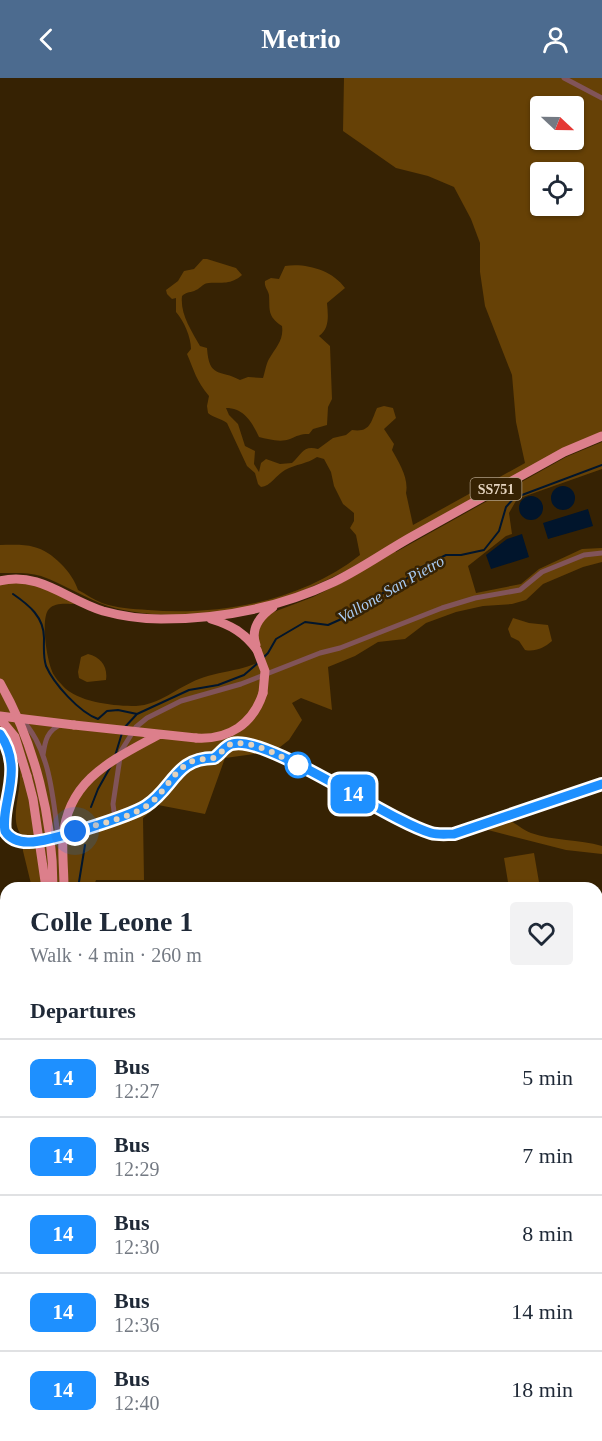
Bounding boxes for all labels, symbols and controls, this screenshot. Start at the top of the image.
icon: back [30,23,63,56]
icon: person [539,23,572,56]
text: Metrio [261,24,341,54]
north arrow [530,96,584,150]
map controls [530,96,584,216]
button: locate [530,162,584,216]
road number: SS751 [470,478,522,500]
water label: Vallone San Pietro [335,552,447,626]
unlabelled marker [285,752,311,778]
line badge: 14 [326,774,380,814]
text: 14 [343,782,364,806]
your location [60,816,90,846]
button: heart [510,902,573,965]
text: Colle Leone 1 [30,906,193,937]
text: Walk · 4 min · 260 m [30,944,202,966]
text: Departures [30,998,136,1023]
text: Bus [114,1054,149,1079]
text: 5 min [522,1065,573,1090]
text: 14 [53,1066,74,1090]
text: 12:27 [114,1080,160,1102]
text: Bus [114,1132,149,1157]
text: 7 min [522,1143,573,1168]
text: 14 [53,1144,74,1168]
text: 12:29 [114,1158,160,1180]
text: Bus [114,1210,149,1235]
text: 8 min [522,1221,573,1246]
text: 14 [53,1222,74,1246]
text: 12:30 [114,1236,160,1258]
text: Bus [114,1288,149,1313]
text: 14 min [511,1299,573,1324]
text: 14 [53,1300,74,1324]
text: 12:36 [114,1314,160,1336]
text: Bus [114,1366,149,1391]
text: 18 min [511,1377,573,1402]
text: 14 [53,1378,74,1402]
text: 12:40 [114,1392,160,1414]

